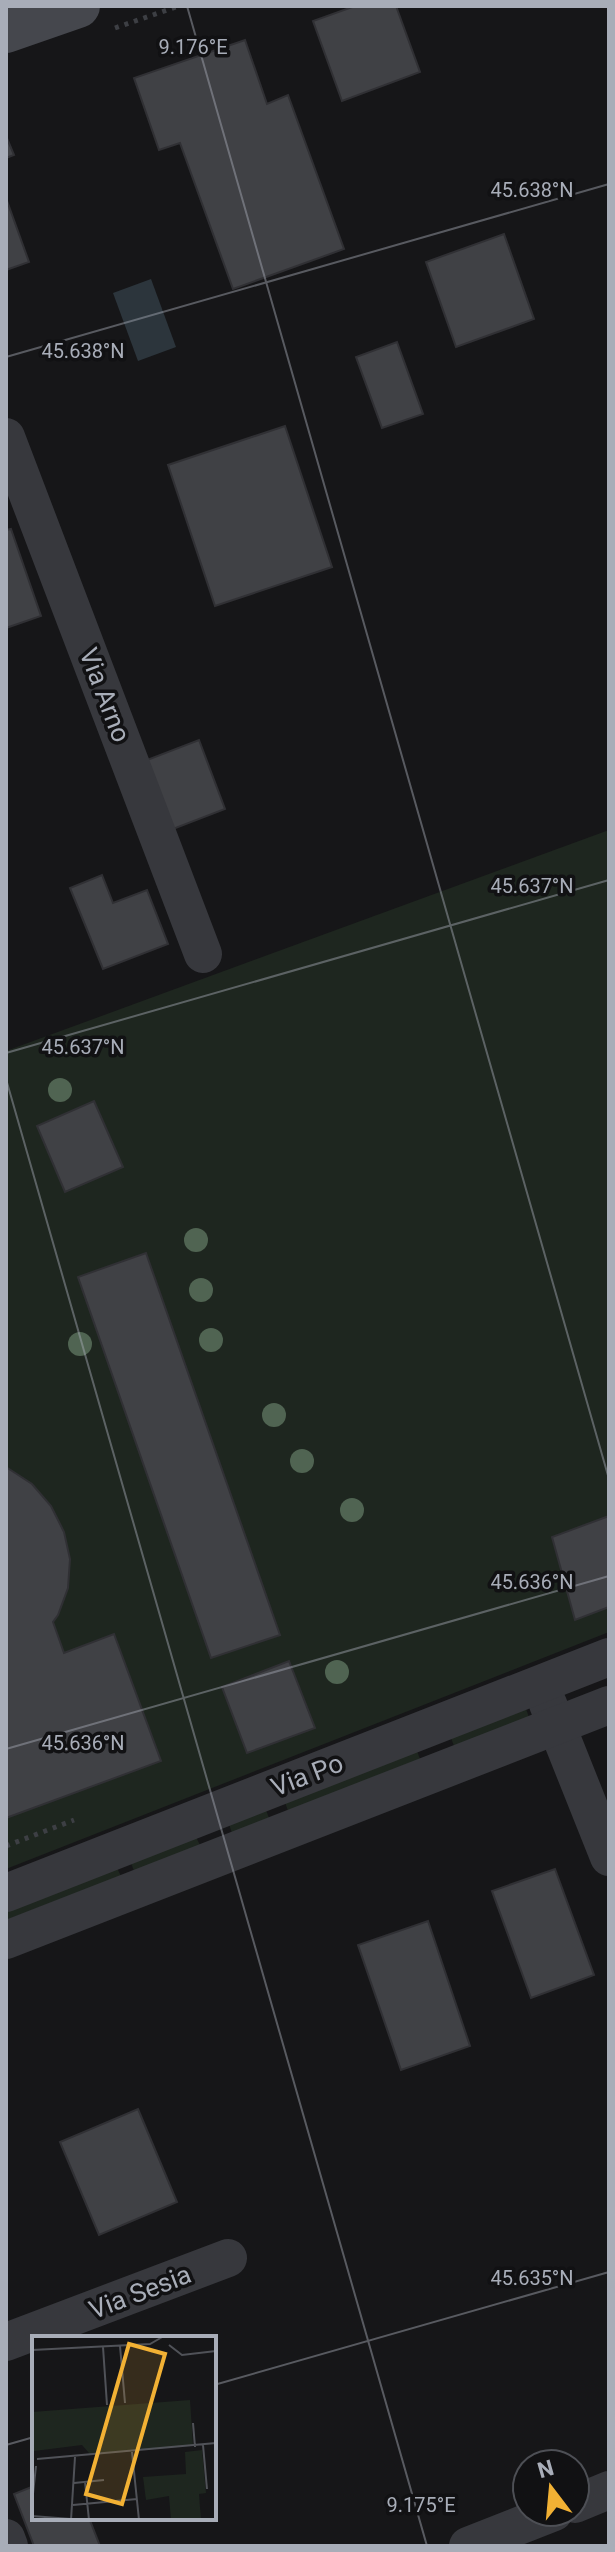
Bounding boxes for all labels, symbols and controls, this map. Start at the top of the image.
text: 9.176°E [158,35,228,59]
text: 45.638°N [490,178,574,202]
text: 45.638°N [41,339,125,363]
street label: Via Arno [73,644,137,746]
text: 45.637°N [490,874,574,898]
text: 45.637°N [41,1035,125,1059]
text: 45.636°N [490,1570,574,1594]
text: 45.636°N [41,1731,125,1755]
street label: Via Po [267,1748,347,1802]
street label: Via Sesia [85,2259,195,2325]
text: 45.635°N [490,2266,574,2290]
inset map [32,2336,216,2520]
north arrow [511,2448,591,2528]
text: N [535,2455,557,2483]
text: 9.175°E [386,2493,456,2517]

